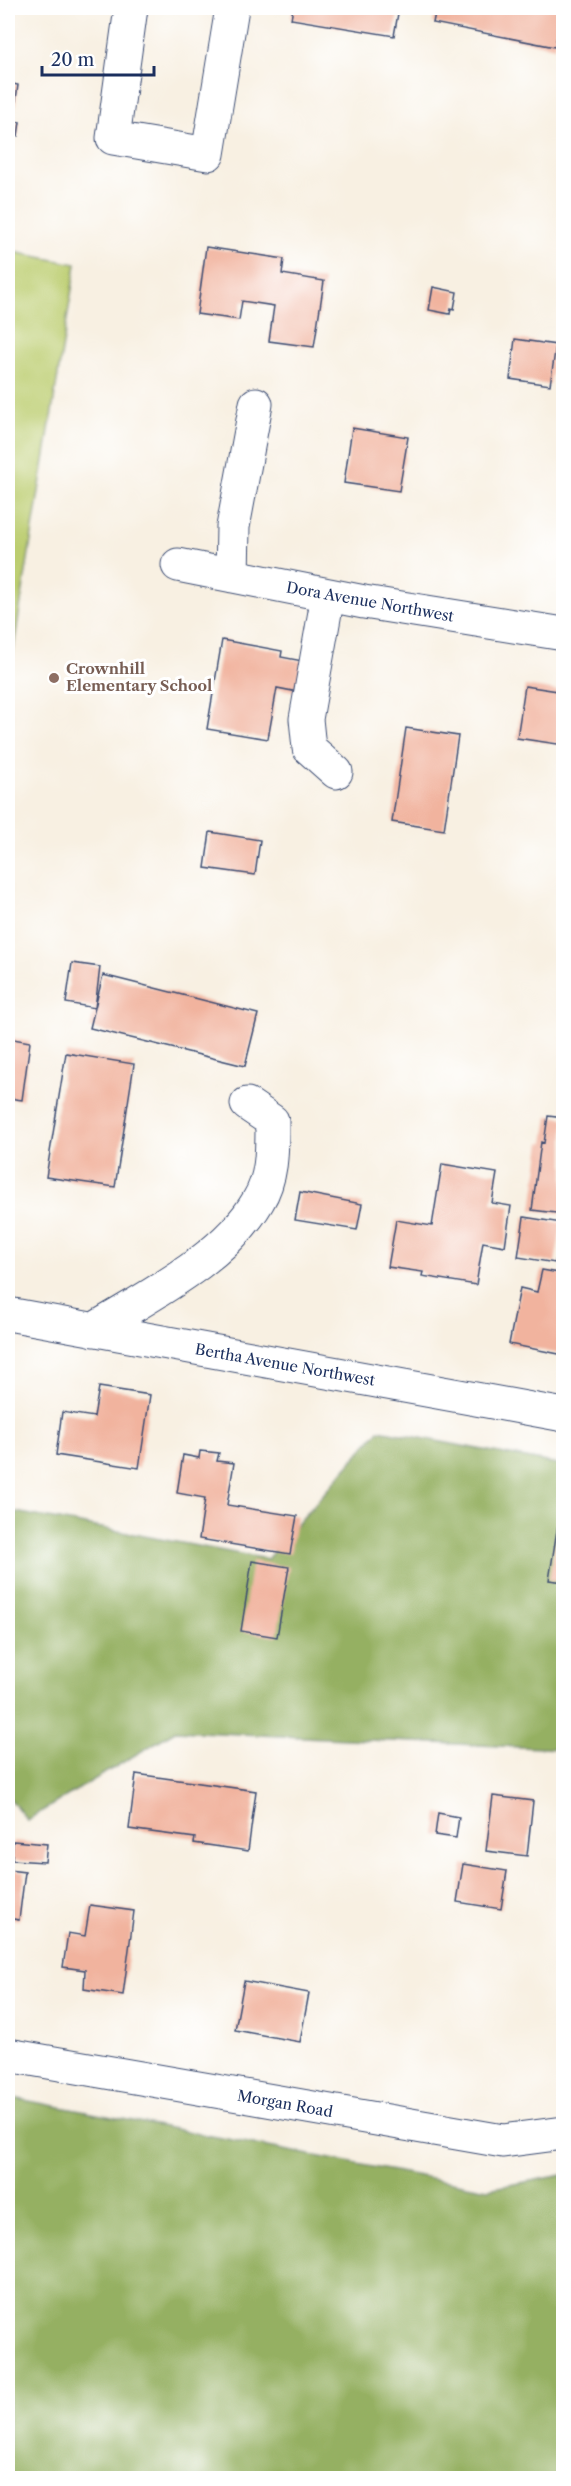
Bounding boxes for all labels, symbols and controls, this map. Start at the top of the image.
scale bar [42,39,154,77]
text: 20 m [51,49,95,71]
street label: Dora Avenue Northwest [285,577,456,626]
place label: Crownhill Elementary School [66,659,212,695]
marker: Crownhill Elementary School [47,671,61,685]
street label: Bertha Avenue Northwest [194,1339,377,1390]
street label: Morgan Road [236,2086,334,2121]

